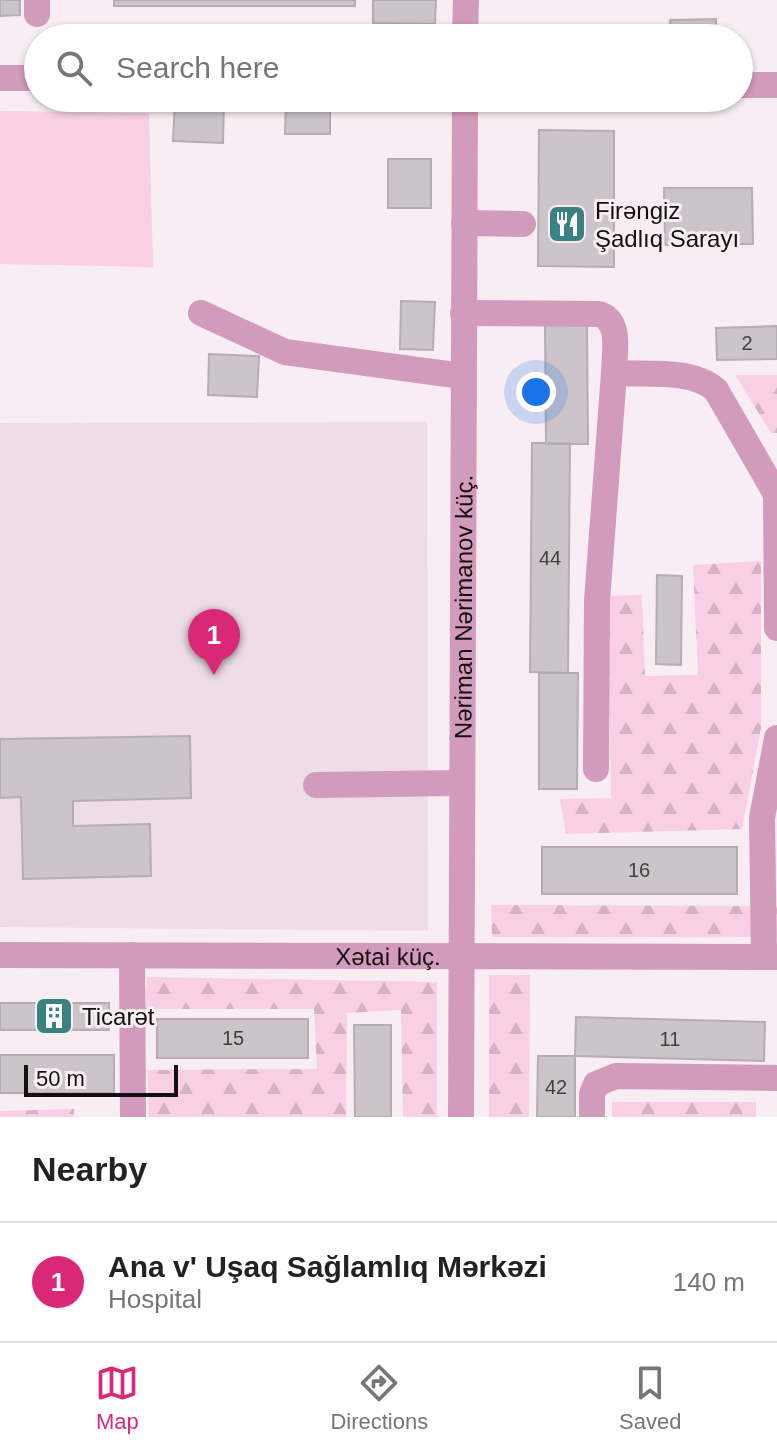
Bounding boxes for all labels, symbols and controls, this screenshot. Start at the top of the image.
search box [24,24,753,112]
icon: search [52,46,96,90]
text: Search here [116,51,279,84]
place label: Firəngiz Şadlıq Sarayı [595,197,739,252]
restaurant icon: Firəngiz Şadlıq Sarayı [546,203,588,245]
house number: 2 [741,332,753,354]
your location [516,372,556,412]
street label: Nəriman Nərimanov küç. [449,475,477,739]
house number: 44 [539,547,561,569]
pin: 1 [188,609,240,675]
house number: 16 [628,859,650,881]
street label: Xətai küç. [335,942,441,970]
building icon: Ticarət [33,995,75,1037]
place label: Ticarət [82,1003,155,1030]
house number: 15 [222,1027,244,1049]
house number: 11 [660,1028,680,1050]
scale bar [24,1061,178,1097]
text: 50 m [36,1066,85,1091]
house number: 42 [545,1076,567,1098]
text: Nearby [32,1150,147,1188]
text: Ana v' Uşaq Sağlamlıq Mərkəzi [108,1250,547,1283]
text: 1 [51,1267,65,1297]
text: 140 m [673,1267,745,1297]
text: Hospital [108,1284,202,1314]
tab: Map [95,1361,139,1435]
tab: Directions [330,1361,428,1435]
tab: Saved [619,1361,682,1435]

